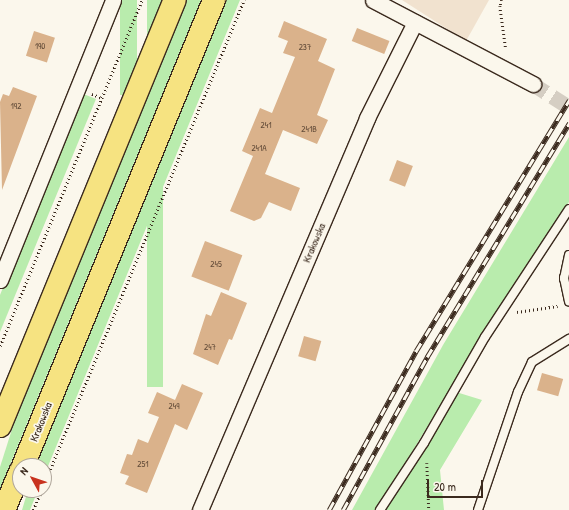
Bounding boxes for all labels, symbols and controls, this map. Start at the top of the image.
house number: 190 [35,41,45,51]
house number: 237 [299,42,311,52]
house number: 192 [11,101,21,111]
house number: 241 [261,120,271,130]
house number: 241B [301,124,317,134]
house number: 241A [251,143,267,153]
street label: Krakowska [300,221,328,265]
house number: 245 [210,259,222,269]
house number: 247 [204,342,216,352]
street label: Krakowska [27,400,55,444]
house number: 249 [169,401,179,411]
north arrow [12,458,52,498]
house number: 251 [137,459,149,469]
text: N [16,464,31,478]
scale bar [429,472,485,498]
text: 20 m [434,478,456,495]

